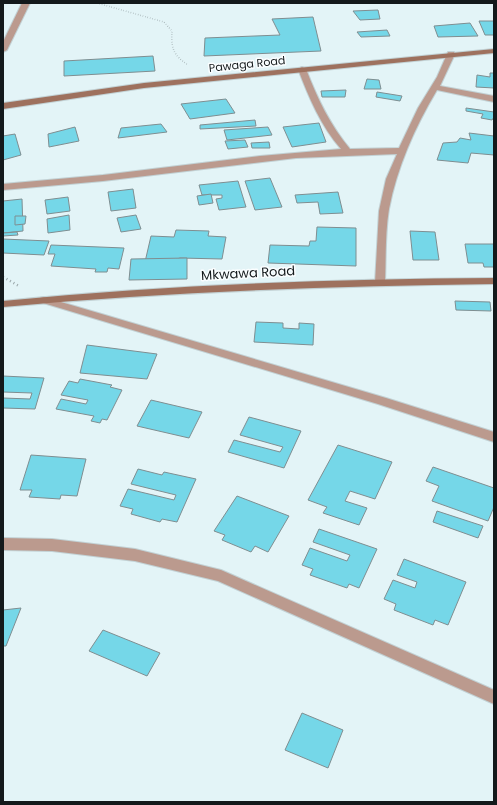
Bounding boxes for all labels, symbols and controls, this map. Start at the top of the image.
street label: Pawaga Road [208,52,286,76]
street label: Mkwawa Road [201,261,295,285]

